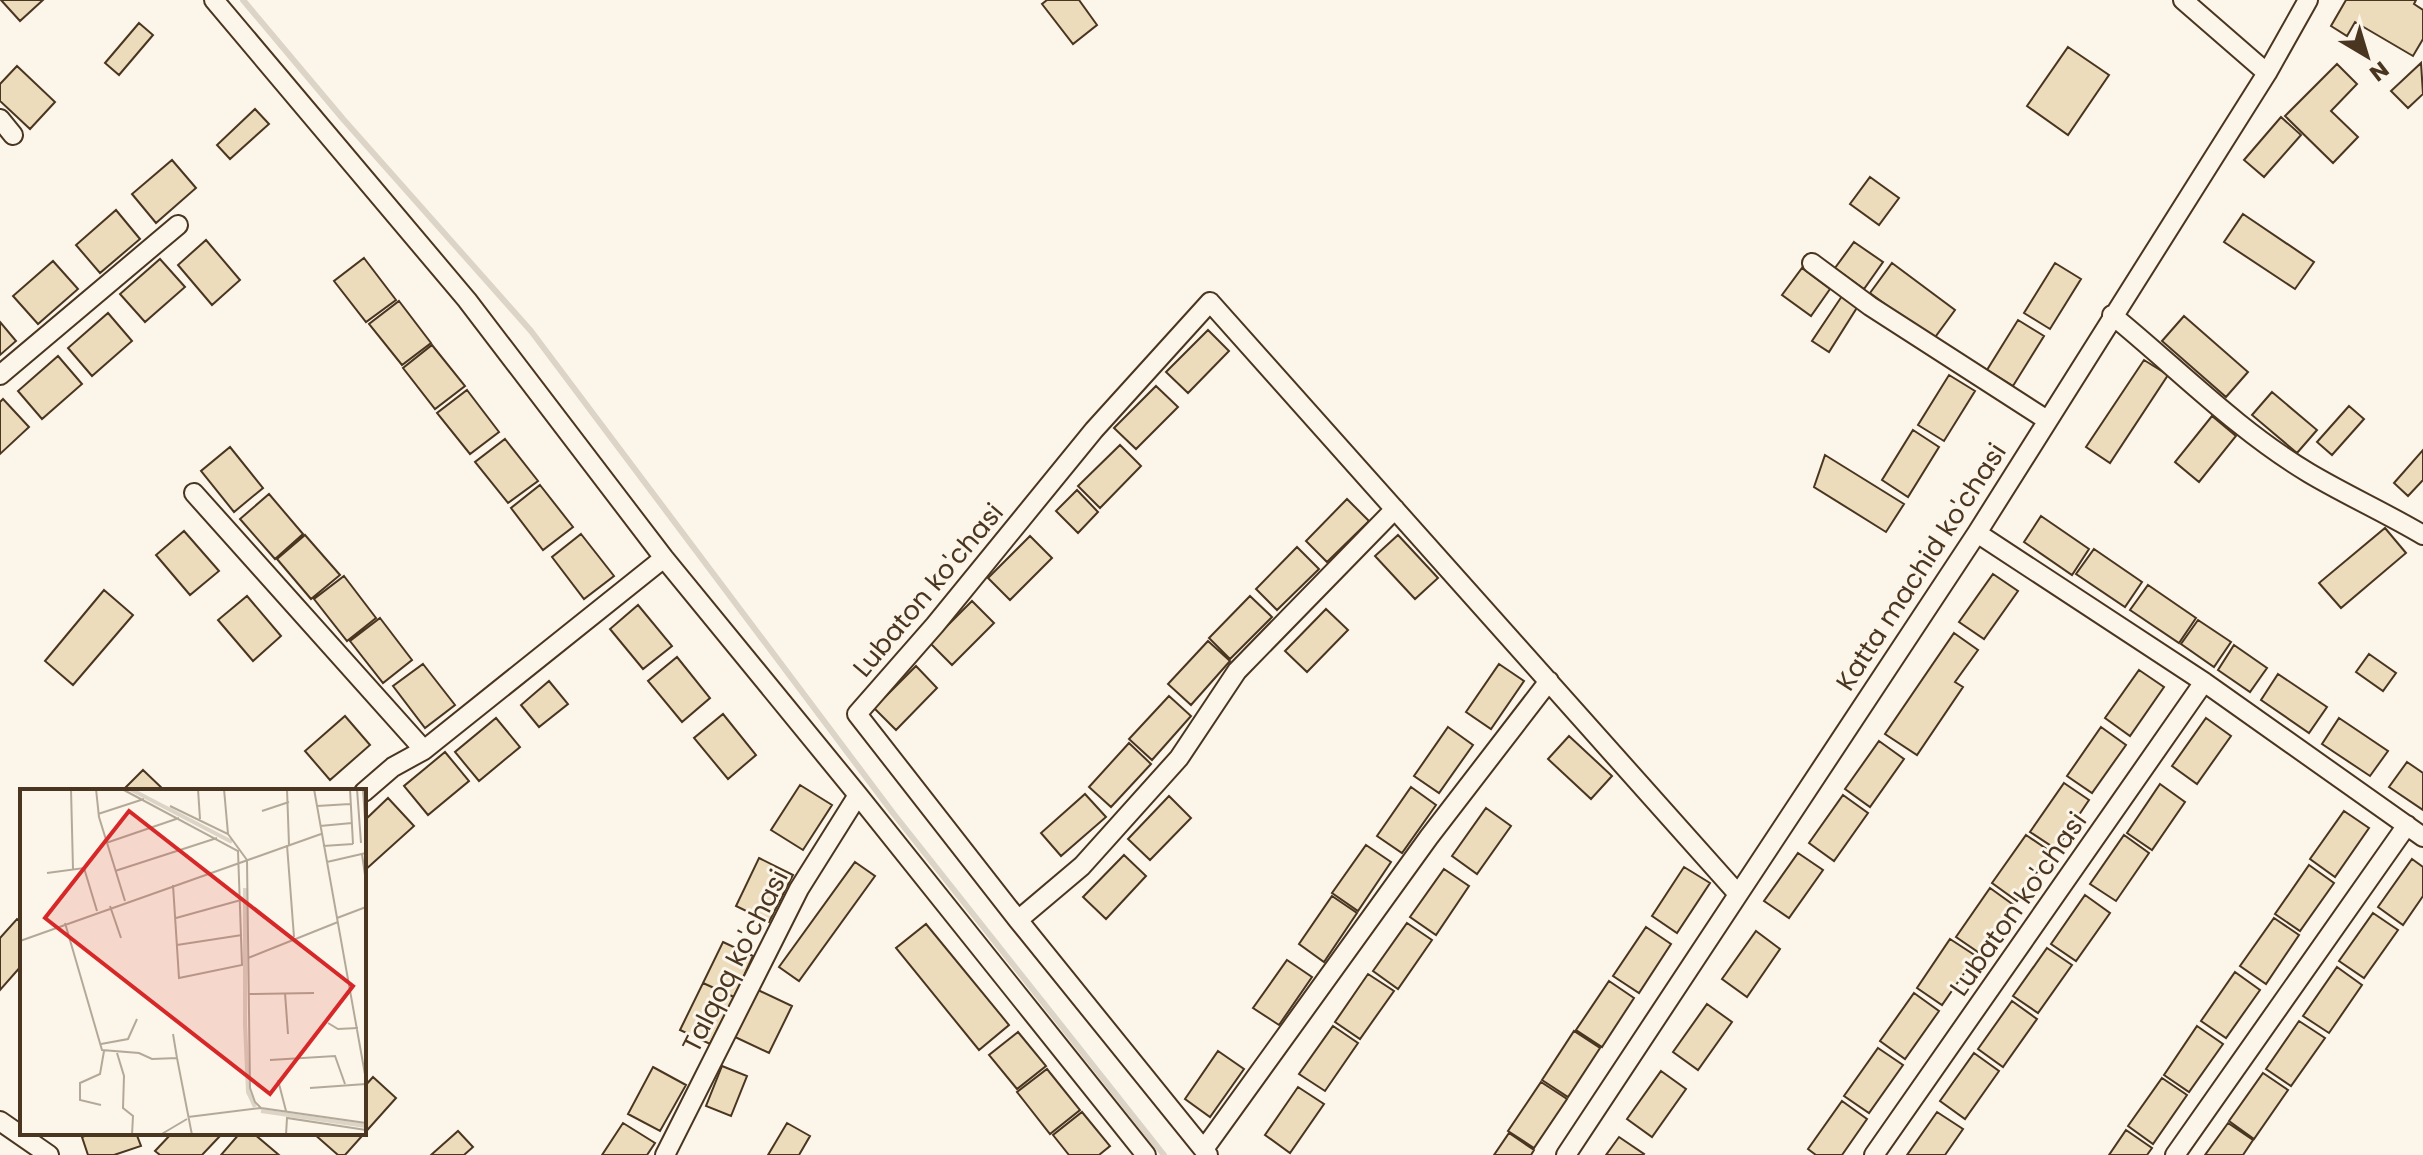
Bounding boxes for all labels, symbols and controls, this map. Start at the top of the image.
north arrow [2327,16,2407,96]
text: N [2363,54,2395,89]
street label: Katta machid ko'chasi [1827,436,2015,698]
street label: Lubaton ko'chasi [845,495,1011,685]
inset map [20,789,366,1135]
street label: Lubaton ko'chasi [1941,805,2095,1003]
street label: Talqoq ko'chasi [673,863,797,1059]

